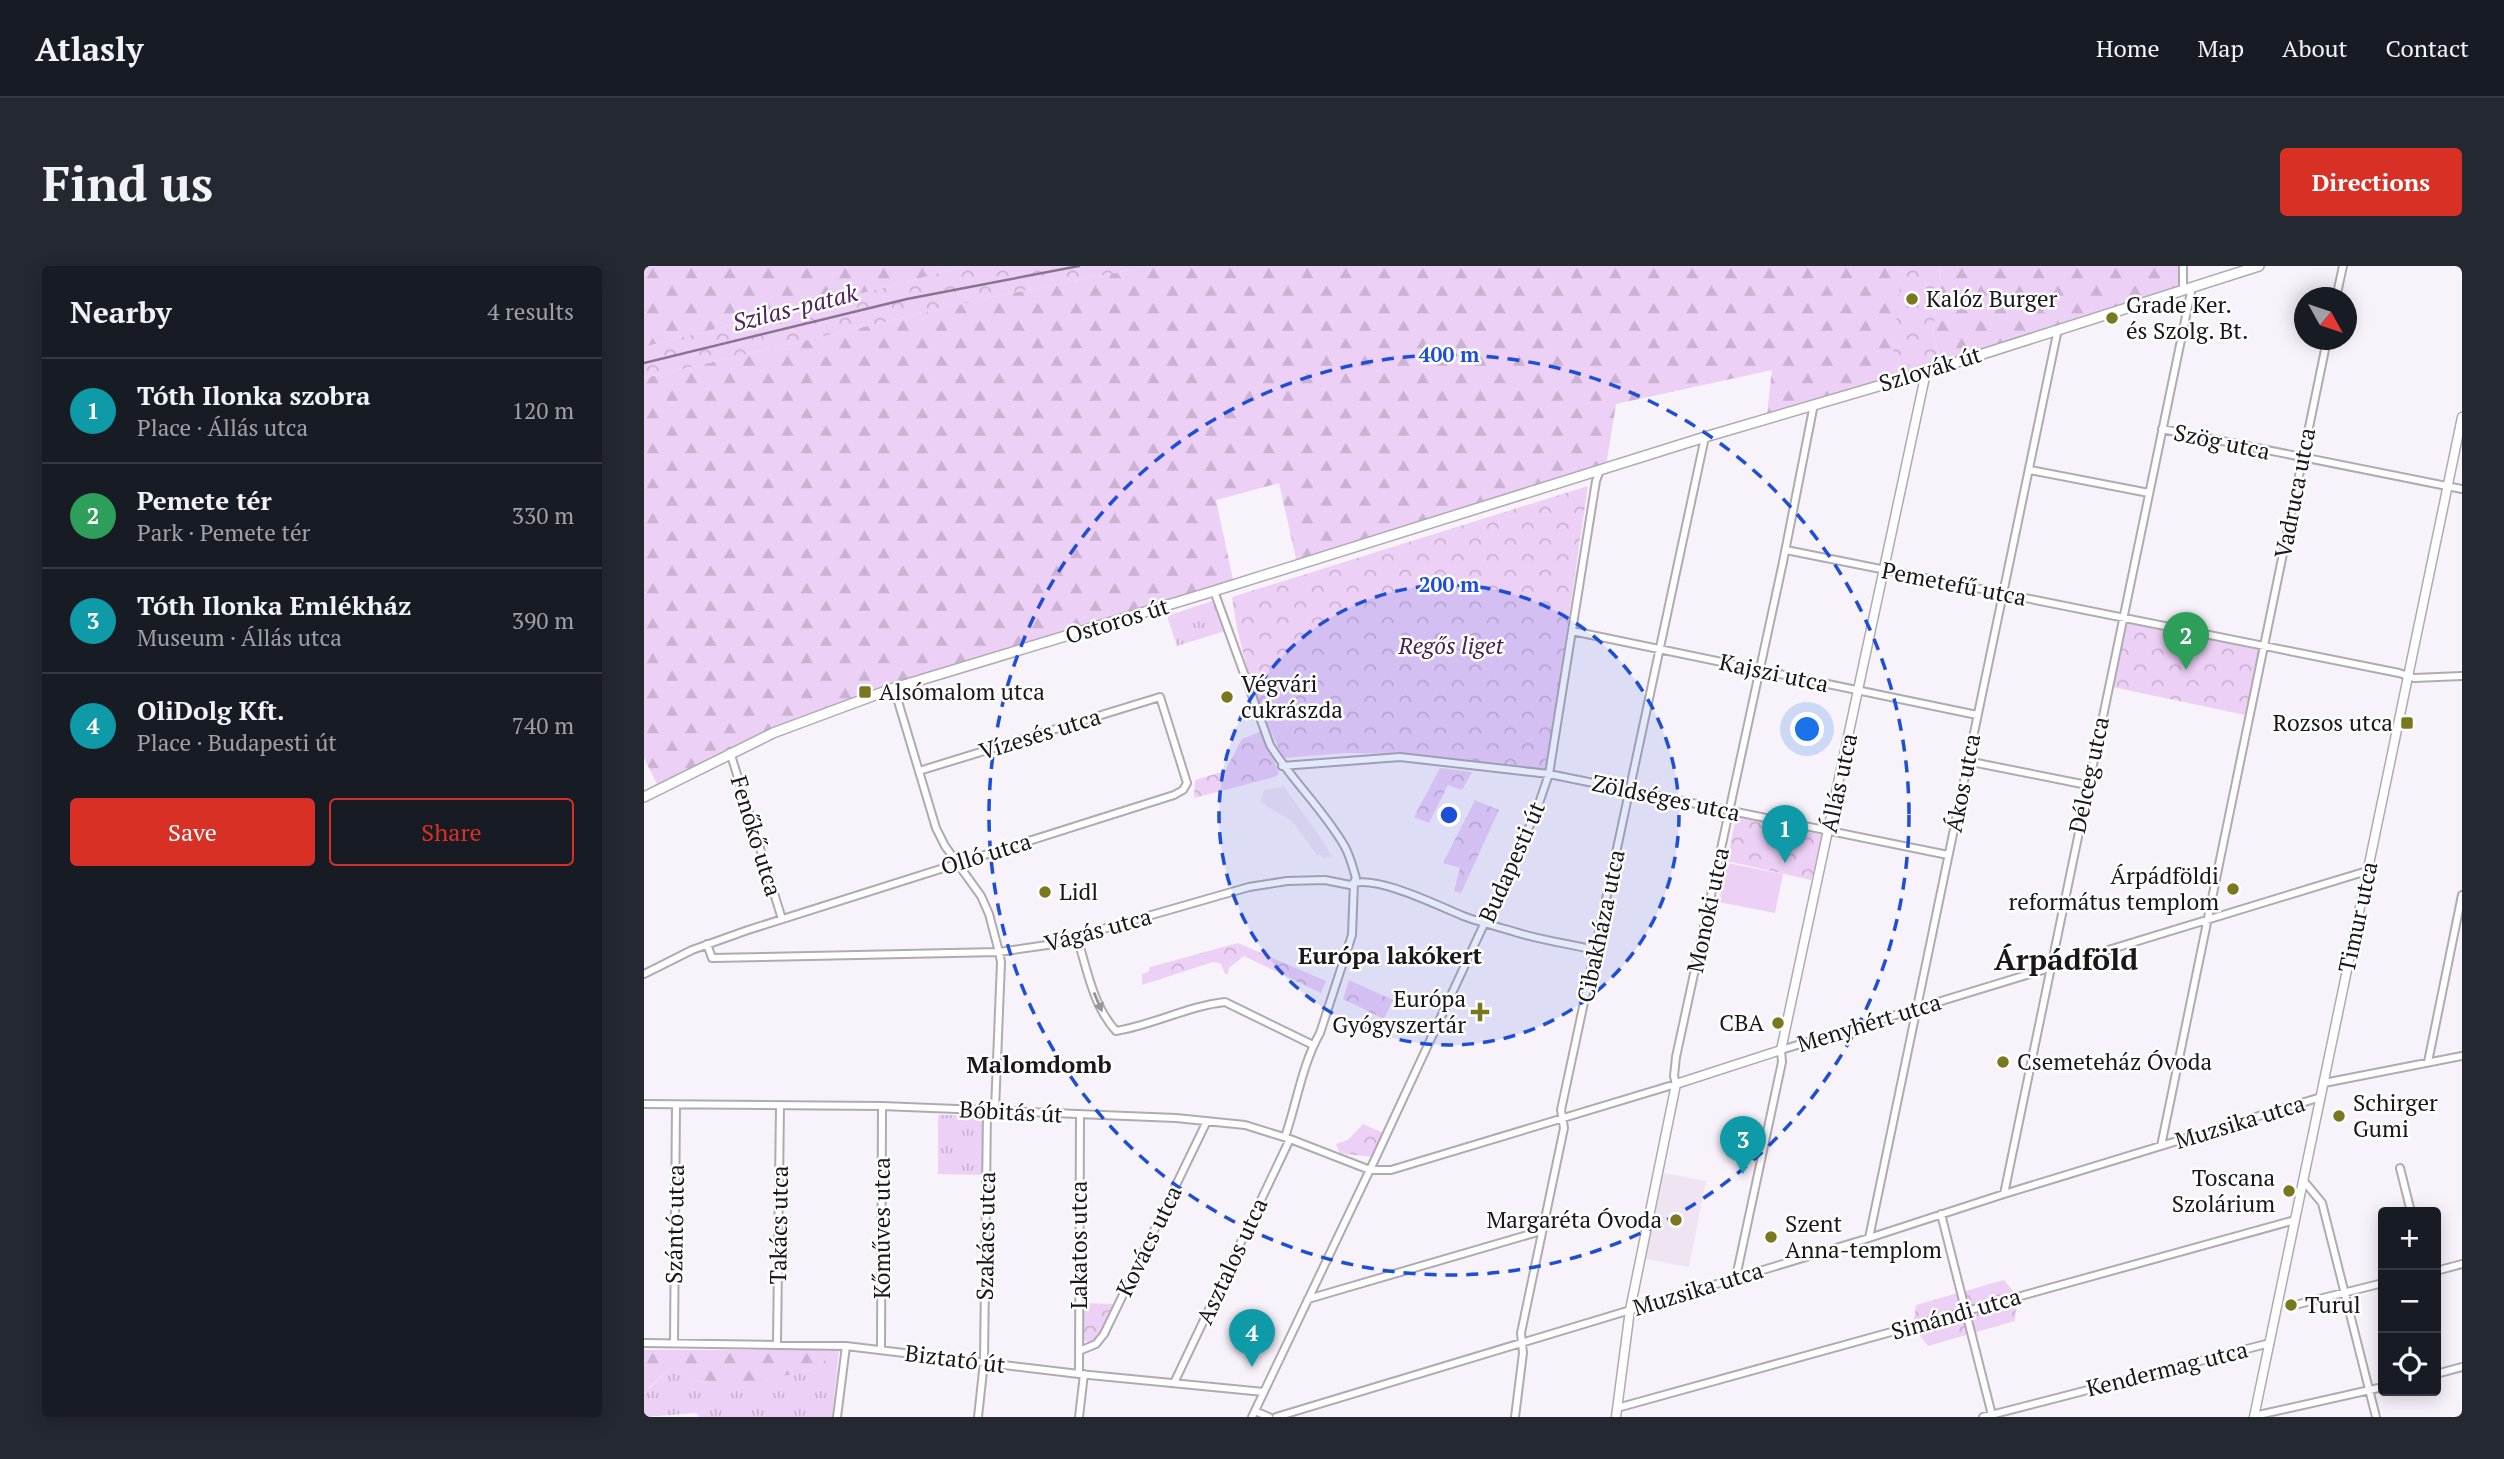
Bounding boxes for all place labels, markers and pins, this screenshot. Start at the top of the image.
place label: Kalóz Burger [1926,283,2057,314]
place label: Grade Ker. és Szolg. Bt. [2126,289,2248,346]
marker: Kalóz Burger [1904,291,1920,307]
marker: Grade Ker. és Szolg. Bt. [2104,310,2120,326]
pin: 2 [2163,612,2209,670]
place label: Végvári cukrászda [1241,668,1343,725]
place label: Alsómalom utca [879,676,1045,707]
marker: Alsómalom utca [857,684,873,700]
marker: Végvári cukrászda [1219,689,1235,705]
place label: Rozsos utca [2273,707,2393,738]
marker: Rozsos utca [2399,715,2415,731]
centre of rings [1437,803,1461,827]
pin: 1 [1762,805,1808,863]
place label: Árpádföldi református templom [2008,860,2219,917]
place label: Lidl [1059,876,1098,907]
marker: Árpádföldi református templom [2225,881,2241,897]
marker: Lidl [1037,884,1053,900]
place label: Európa Gyógyszertár [1332,983,1466,1040]
marker: Európa Gyógyszertár [1472,1004,1488,1020]
place label: CBA [1719,1007,1764,1038]
marker: CBA [1770,1015,1786,1031]
place label: Csemeteház Óvoda [2017,1046,2213,1077]
marker: Csemeteház Óvoda [1995,1054,2011,1070]
place label: Schirger Gumi [2353,1087,2438,1144]
marker: Schirger Gumi [2331,1108,2347,1124]
pin: 3 [1720,1116,1766,1174]
place label: Toscana Szolárium [2172,1162,2275,1219]
marker: Toscana Szolárium [2281,1183,2297,1199]
place label: Margaréta Óvoda [1486,1204,1662,1235]
place label: Szent Anna-templom [1785,1208,1942,1265]
marker: Margaréta Óvoda [1668,1212,1684,1228]
marker: Szent Anna-templom [1763,1229,1779,1245]
place label: Turul [2305,1289,2361,1320]
marker: Turul [2283,1297,2299,1313]
pin: 4 [1229,1309,1275,1367]

